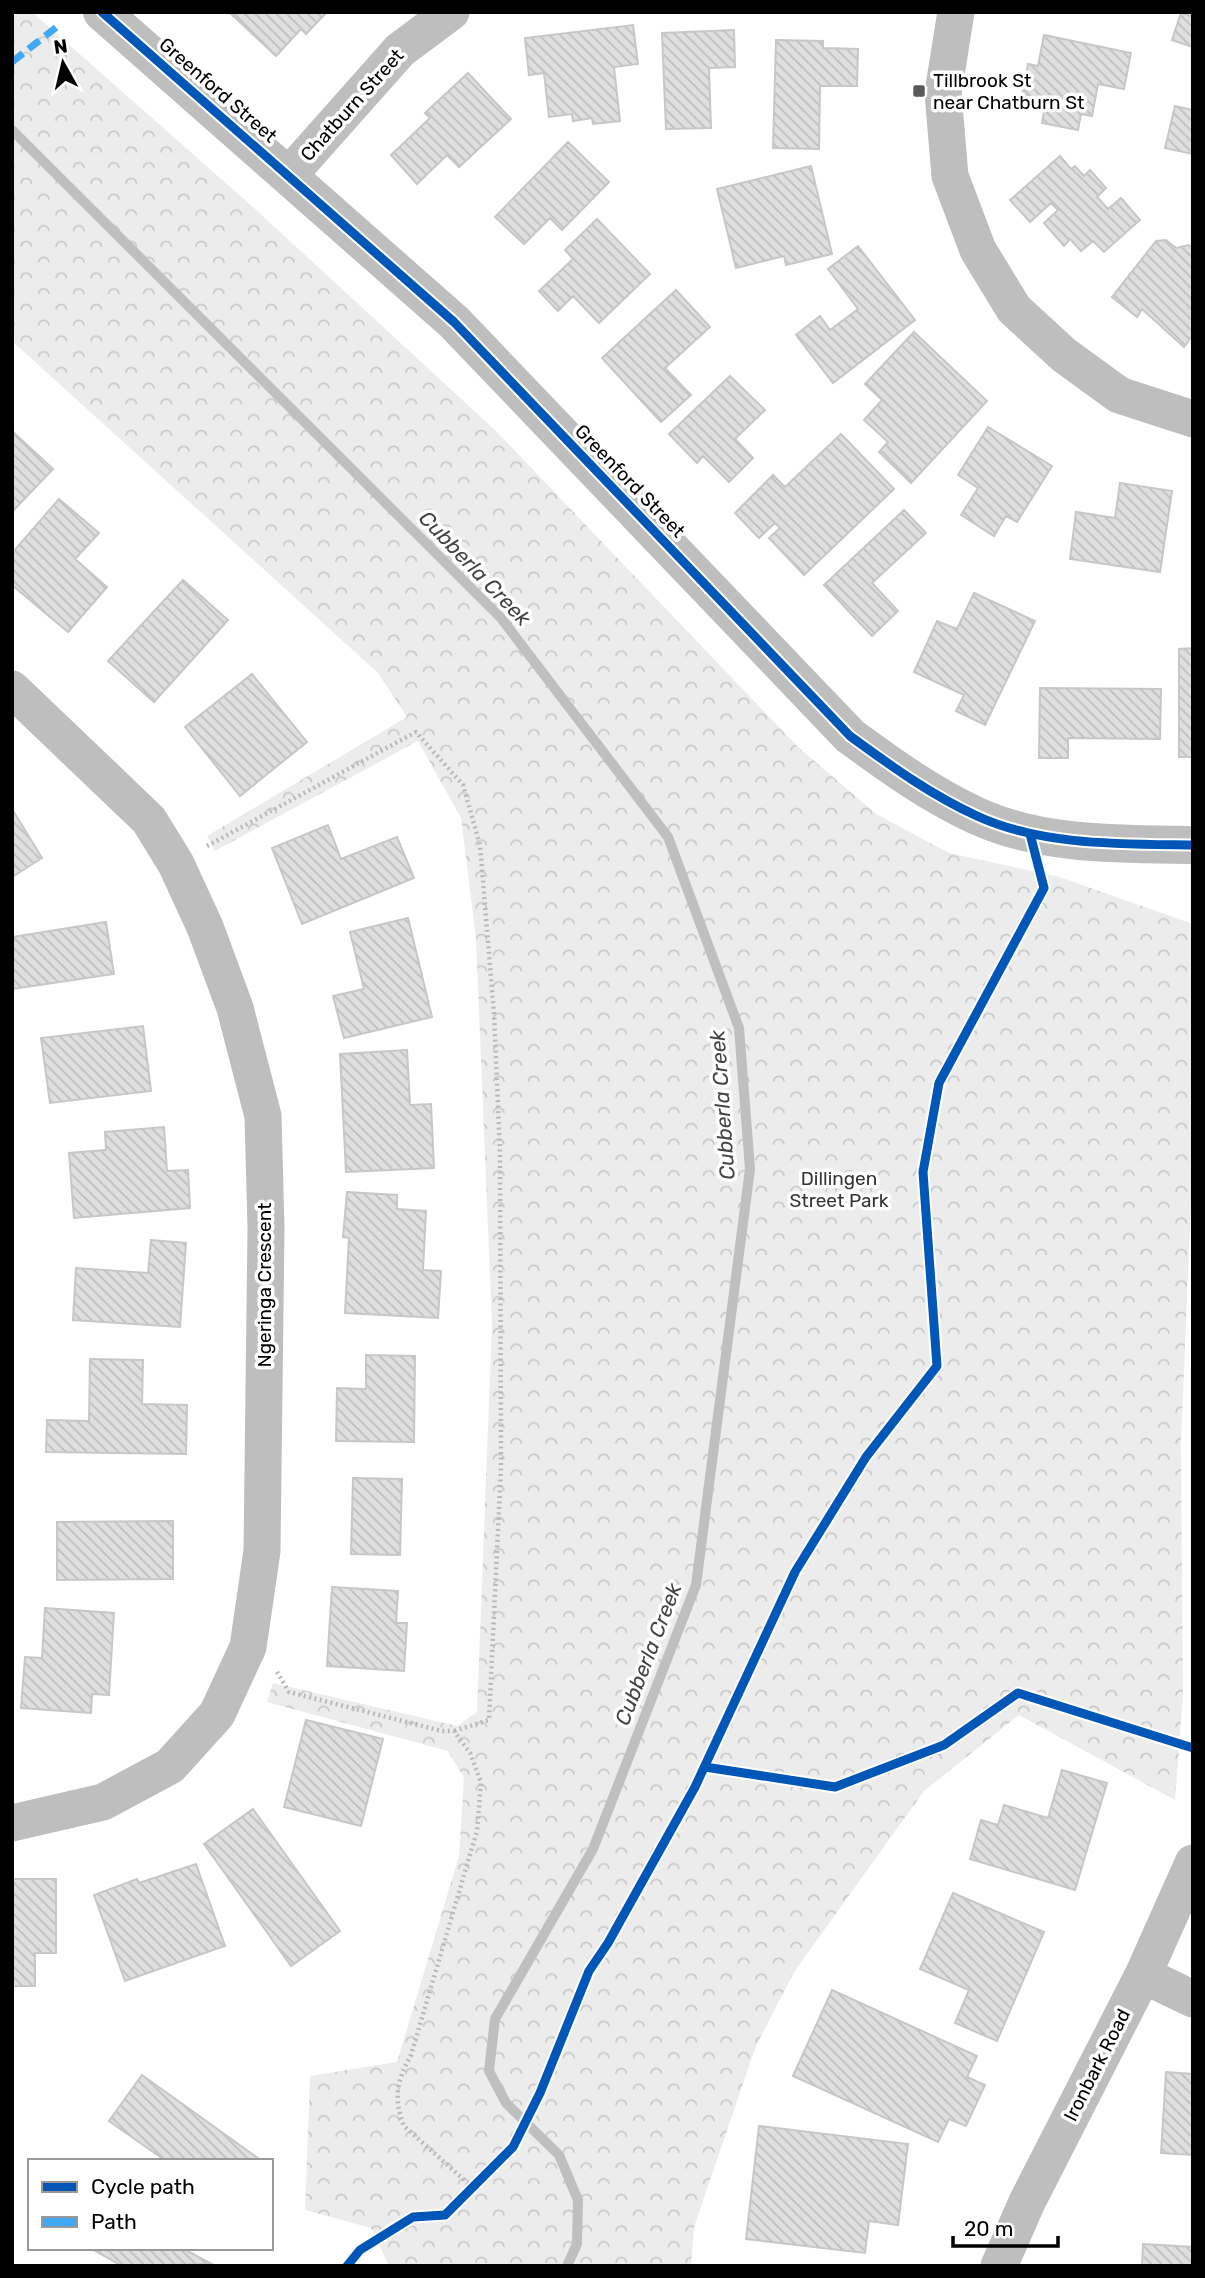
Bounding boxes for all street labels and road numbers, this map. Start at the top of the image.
street label: Greenford Street [154,33,282,148]
street label: Chatburn Street [296,44,409,166]
street label: Greenford Street [570,420,690,543]
street label: Ngeringa Crescent [253,1202,276,1367]
street label: Ironbark Road [1059,2005,1135,2125]

